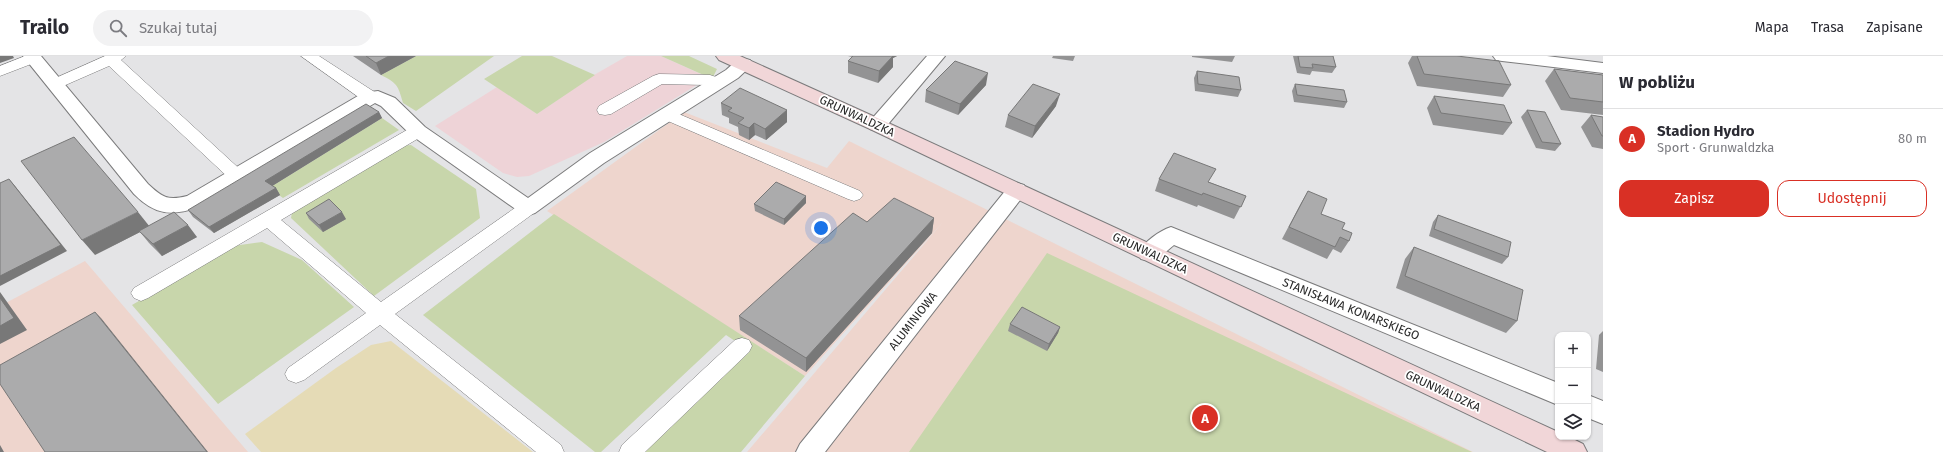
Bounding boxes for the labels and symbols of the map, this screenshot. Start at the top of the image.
street label: GRUNWALDZKA [817,92,897,140]
your location [811,218,831,238]
street label: GRUNWALDZKA [1110,229,1190,277]
street label: STANISŁAWA KONARSKIEGO [1280,275,1422,343]
street label: ALUMINIOWA [886,289,940,353]
street label: GRUNWALDZKA [1403,367,1483,415]
pin: A [1192,403,1218,433]

